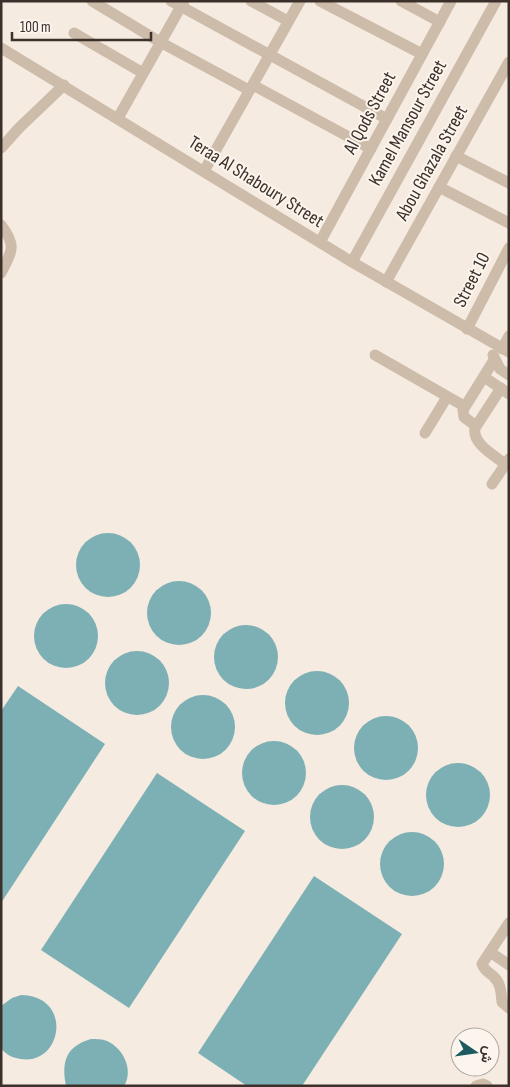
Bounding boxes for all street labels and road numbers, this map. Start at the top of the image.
street label: Kamel Mansour Street [364,56,452,190]
street label: Al Qods Street [338,68,401,159]
street label: Abou Ghazala Street [390,101,473,226]
street label: Teraa Al Shaboury Street [184,131,328,233]
street label: Street 10 [449,249,495,311]

